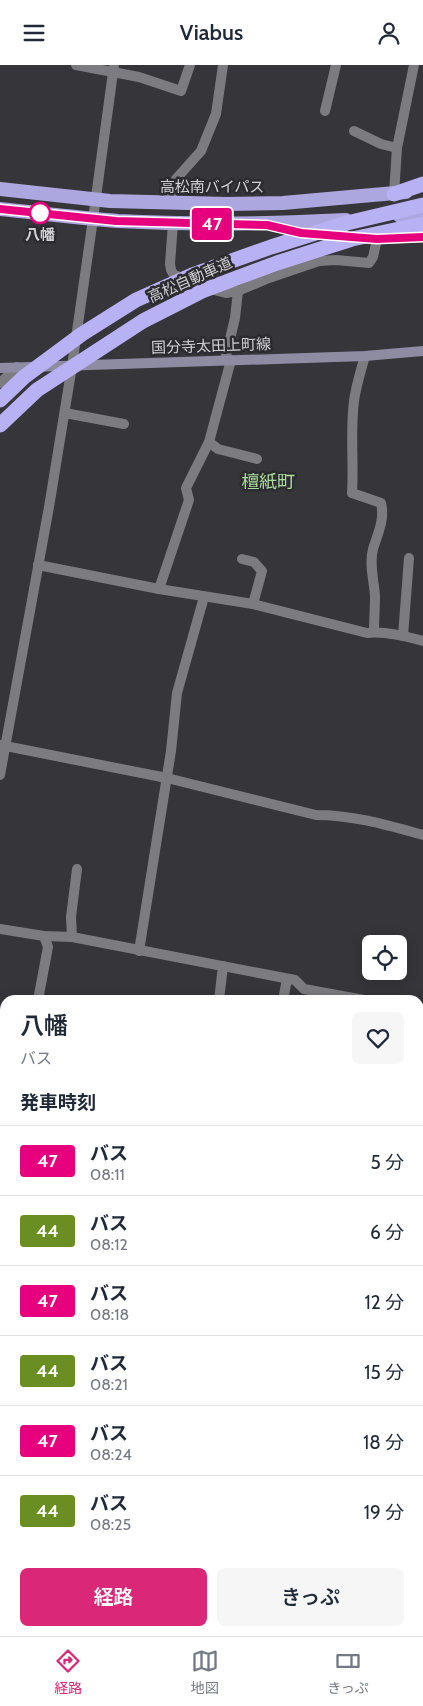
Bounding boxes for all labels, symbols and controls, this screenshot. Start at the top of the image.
icon: menu [20,19,48,47]
text: Viabus [180,19,243,46]
icon: person [375,19,403,47]
street label: 高松南バイパス [160,178,264,196]
marker: 八幡 [29,202,51,224]
line badge: 47 [190,208,234,240]
text: 47 [202,213,222,235]
place label: 八幡 [25,226,55,244]
street label: 高松自動車道 [145,253,235,307]
street label: 国分寺太田上町線 [151,335,271,357]
district label: 檀紙町 [241,471,295,493]
map controls [362,935,407,980]
button: locate [362,935,407,980]
text: 八幡 [20,1011,68,1040]
button: heart [352,1012,404,1064]
text: バス [20,1049,52,1068]
text: 発車時刻 [20,1091,96,1114]
text: バス [90,1142,128,1165]
text: 47 [37,1150,58,1172]
text: 5 分 [370,1151,404,1174]
text: 08:11 [90,1165,125,1184]
text: バス [90,1212,128,1235]
text: 44 [36,1220,59,1242]
text: 6 分 [370,1221,404,1244]
text: 08:12 [90,1235,128,1254]
text: バス [90,1282,128,1305]
text: 47 [37,1290,58,1312]
text: 12 分 [365,1291,404,1314]
text: 08:18 [90,1305,129,1324]
text: バス [90,1352,128,1375]
text: 44 [36,1360,59,1382]
text: 15 分 [364,1361,404,1384]
text: 08:21 [90,1375,128,1394]
text: バス [90,1422,128,1445]
text: 47 [37,1430,58,1452]
text: 18 分 [363,1431,404,1454]
text: 08:24 [90,1445,132,1464]
text: バス [90,1492,128,1515]
text: 44 [36,1500,59,1522]
text: 19 分 [364,1501,404,1524]
text: 08:25 [90,1515,131,1534]
button: 経路 [20,1568,207,1626]
button: きっぷ [217,1568,404,1626]
tab: 経路 [54,1647,82,1697]
tab: 地図 [191,1647,219,1697]
tab: きっぷ [327,1647,369,1697]

